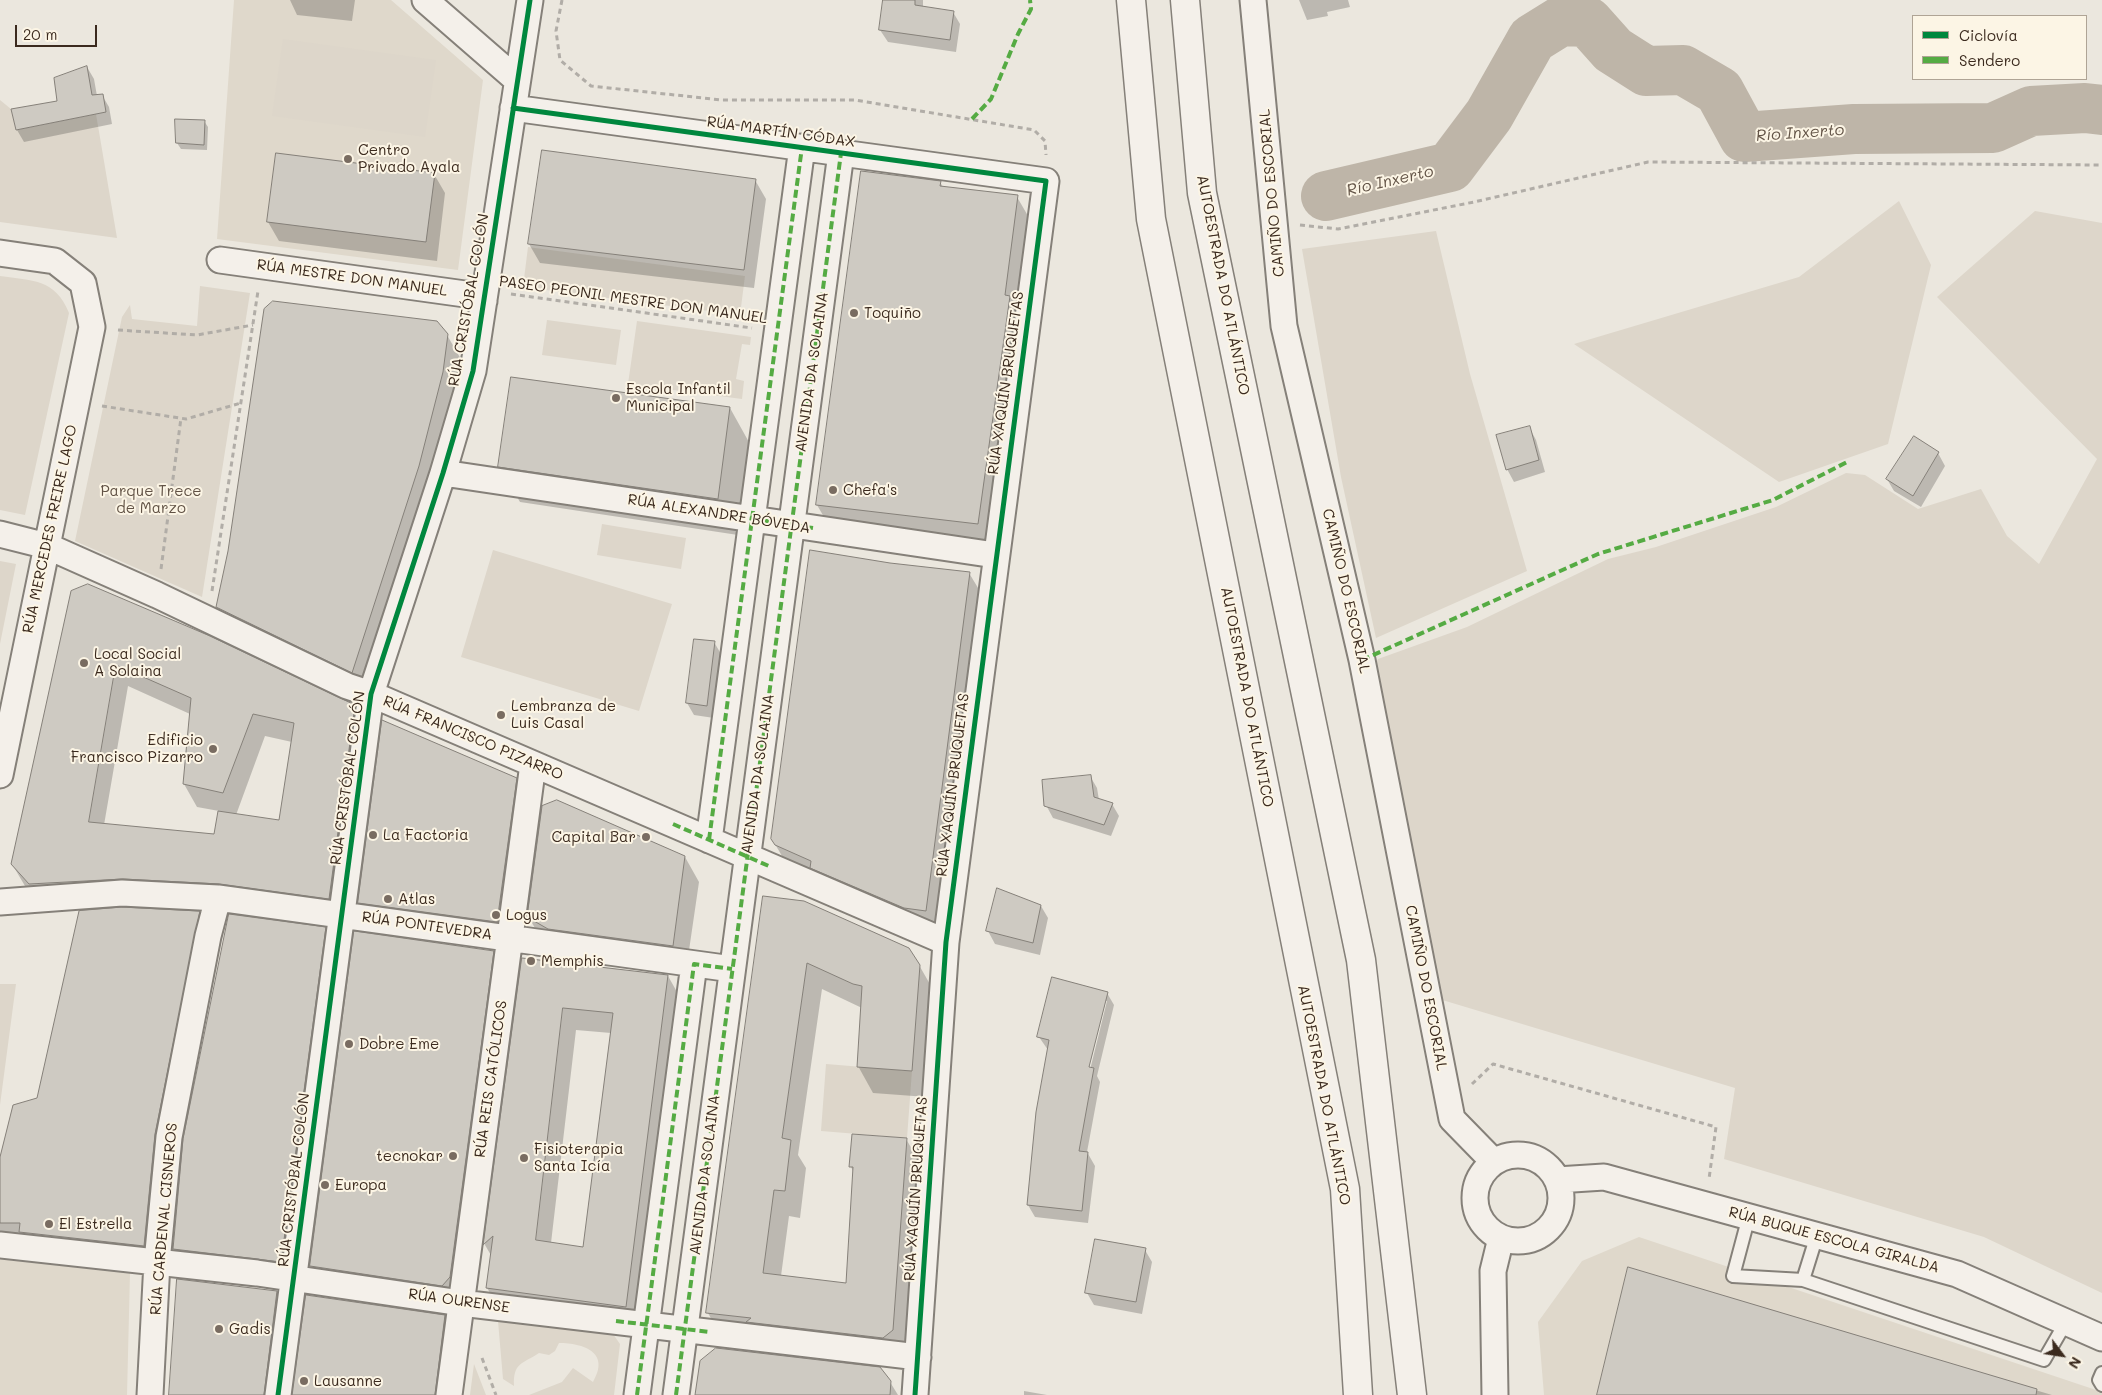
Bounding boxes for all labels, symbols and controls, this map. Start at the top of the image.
scale bar [18,15,100,47]
legend [1912,15,2087,80]
text: 20 m [23,24,57,44]
text: Ciclovía [1959,25,2018,45]
text: Sendero [1959,50,2020,70]
street label: CAMIÑO DO ESCORIAL [1256,108,1288,278]
street label: RÚA MARTÍN CÓDAX [706,113,856,151]
water label: Río Inxerto [1755,120,1845,146]
place label: Centro Privado Ayala [358,141,460,176]
marker: Centro Privado Ayala [342,153,354,165]
water label: Río Inxerto [1345,162,1435,200]
street label: AUTOESTRADA DO ATLÁNTICO [1193,173,1253,397]
street label: RÚA CRISTÓBAL COLÓN [445,212,493,388]
street label: RÚA MESTRE DON MANUEL [256,256,448,300]
street label: PASEO PEONIL MESTRE DON MANUEL [498,272,768,328]
street label: RÚA XAQUÍN BRUQUETAS [984,290,1028,476]
street label: AVENIDA DA SOLAINA [792,291,832,453]
place label: Toquiño [864,304,921,322]
marker: Toquiño [848,307,860,319]
place label: Escola Infantil Municipal [626,380,731,415]
marker: Escola Infantil Municipal [610,392,622,404]
street label: RÚA MERCEDES FREIRE LAGO [19,423,81,635]
place label: Chefa's [843,481,897,499]
park label: Parque Trece de Marzo [100,482,202,517]
marker: Chefa's [827,484,839,496]
street label: RÚA ALEXANDRE BÓVEDA [626,491,812,537]
street label: CAMIÑO DO ESCORIAL [1318,507,1374,675]
street label: AUTOESTRADA DO ATLÁNTICO [1217,585,1277,809]
place label: Local Social A Solaina [94,645,181,680]
marker: Local Social A Solaina [78,657,90,669]
street label: RÚA CRISTÓBAL COLÓN [327,690,369,866]
street label: RÚA FRANCISCO PIZARRO [380,692,566,784]
street label: RÚA XAQUÍN BRUQUETAS [933,692,973,878]
street label: AVENIDA DA SOLAINA [738,693,778,855]
place label: Lembranza de Luis Casal [511,697,616,732]
marker: Lembranza de Luis Casal [495,709,507,721]
place label: Edificio Francisco Pizarro [71,731,203,766]
marker: Edificio Francisco Pizarro [207,743,219,755]
place label: La Factoria [383,826,469,844]
place label: Capital Bar [551,828,636,846]
marker: La Factoria [367,829,379,841]
marker: Capital Bar [640,831,652,843]
place label: Atlas [398,890,435,908]
marker: Atlas [382,893,394,905]
street label: CAMIÑO DO ESCORIAL [1401,904,1451,1072]
place label: Logus [506,906,547,924]
street label: RÚA PONTEVEDRA [361,908,493,944]
marker: Logus [490,909,502,921]
place label: Memphis [541,952,604,970]
marker: Memphis [525,955,537,967]
street label: AUTOESTRADA DO ATLÁNTICO [1294,983,1354,1207]
street label: RÚA REIS CATÓLICOS [471,999,511,1159]
place label: Dobre Eme [359,1035,439,1053]
marker: Dobre Eme [343,1038,355,1050]
street label: RÚA CRISTÓBAL COLÓN [274,1092,314,1268]
street label: AVENIDA DA SOLAINA [686,1094,724,1256]
street label: RÚA XAQUÍN BRUQUETAS [901,1096,931,1282]
street label: RÚA CARDENAL CISNEROS [147,1122,181,1316]
place label: Fisioterapia Santa Icía [534,1140,624,1175]
place label: tecnokar [376,1147,443,1165]
marker: tecnokar [447,1150,459,1162]
marker: Fisioterapia Santa Icía [518,1152,530,1164]
place label: Europa [335,1176,387,1194]
marker: Europa [319,1179,331,1191]
street label: RÚA BUQUE ESCOLA GIRALDA [1727,1203,1941,1277]
place label: El Estrella [59,1215,132,1233]
marker: El Estrella [43,1218,55,1230]
street label: RÚA OURENSE [407,1285,511,1317]
place label: Gadis [229,1320,271,1338]
marker: Gadis [213,1323,225,1335]
north arrow [2037,1330,2087,1380]
text: N [2064,1354,2086,1372]
place label: Lausanne [314,1372,382,1390]
marker: Lausanne [298,1375,310,1387]

